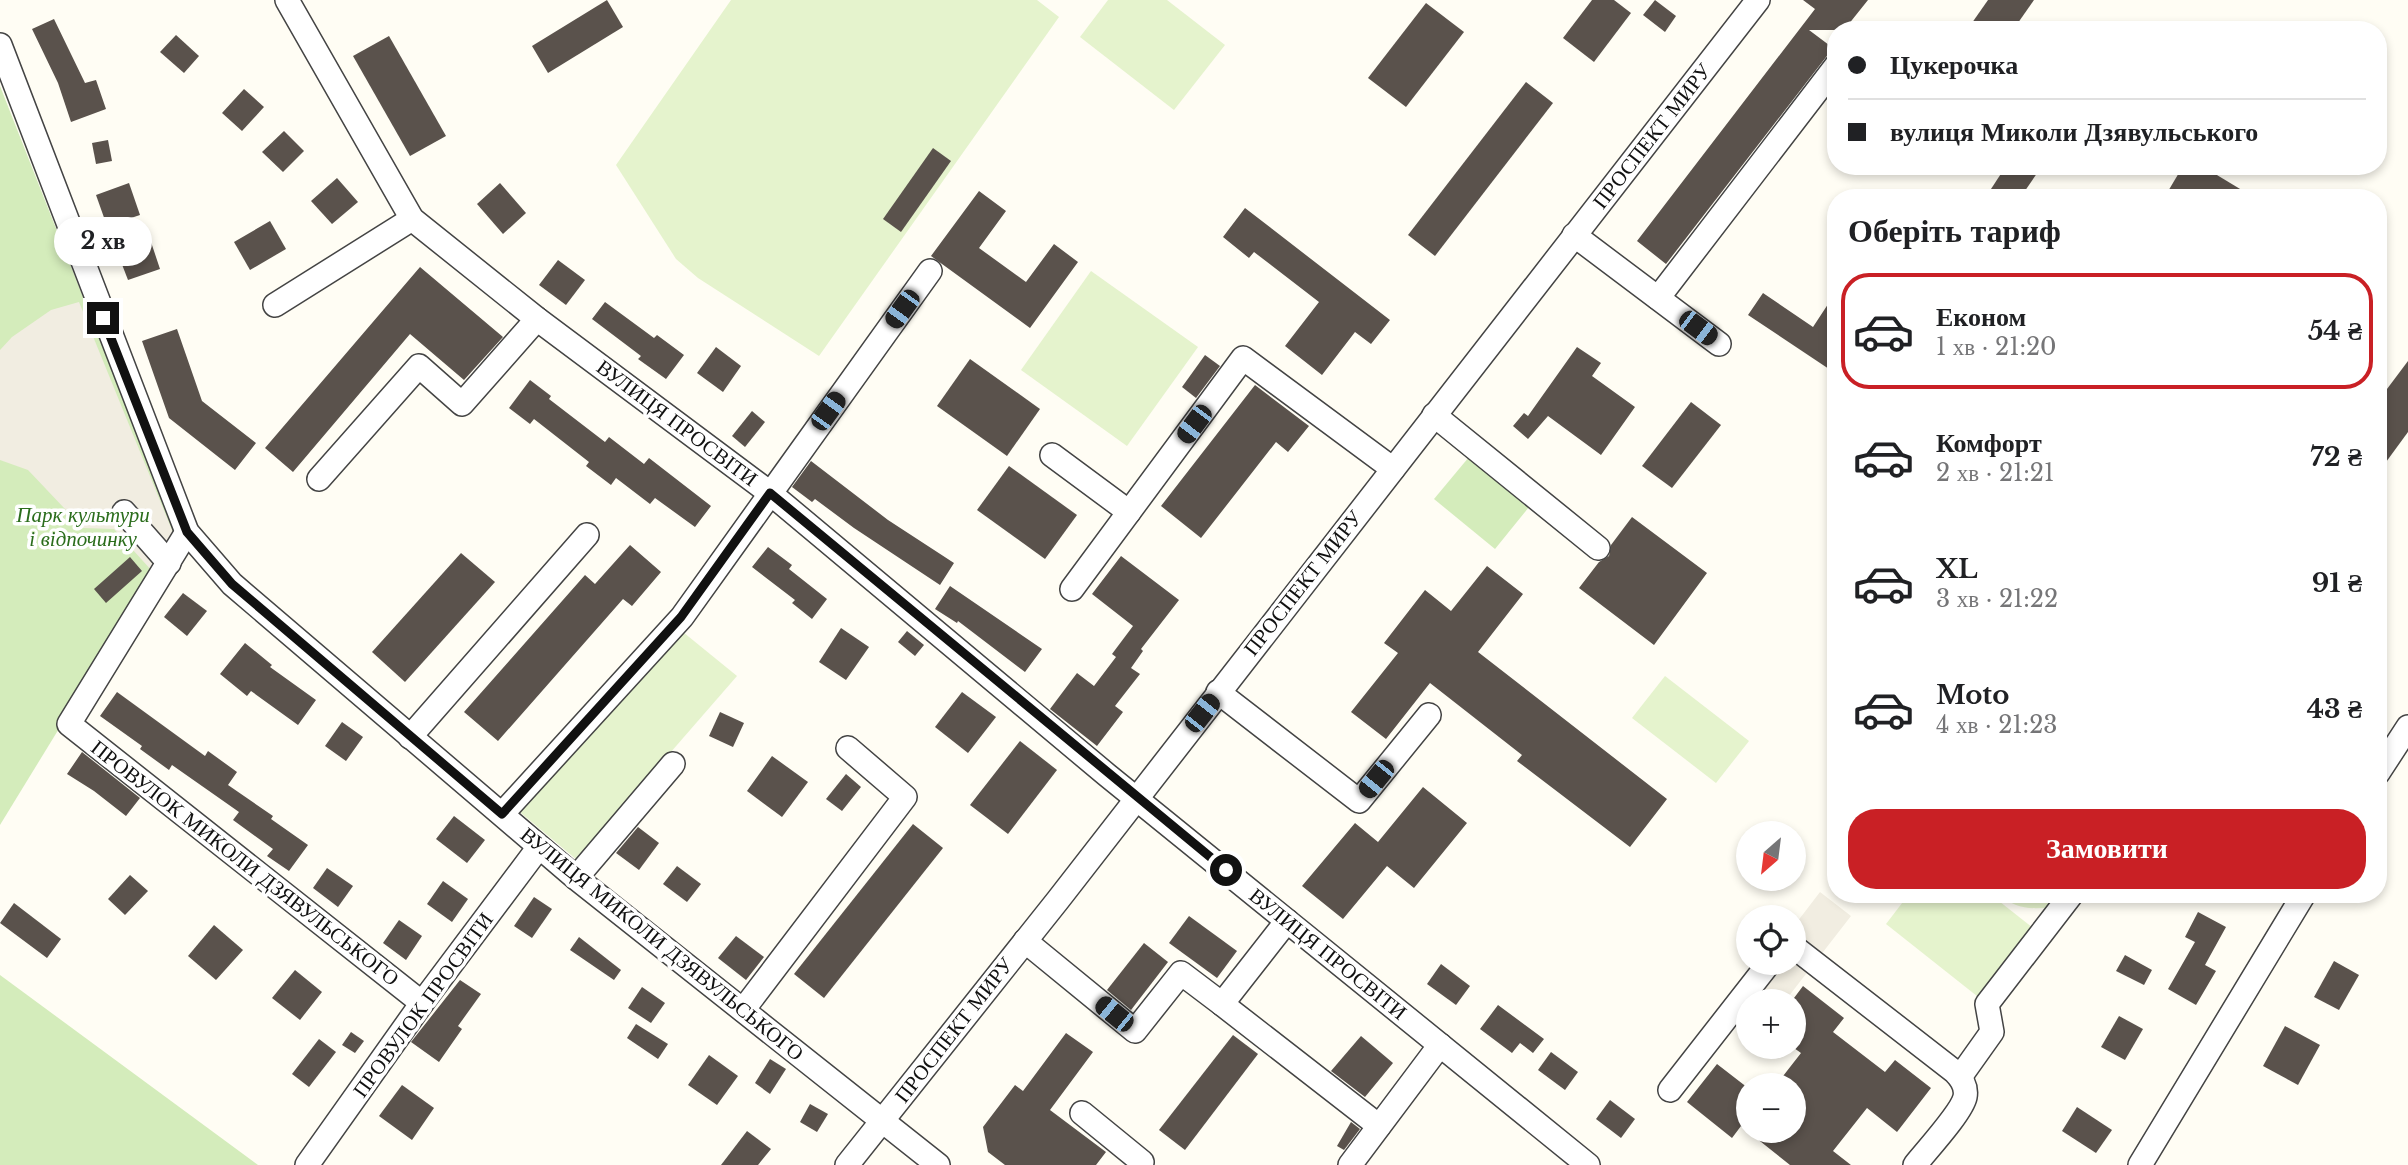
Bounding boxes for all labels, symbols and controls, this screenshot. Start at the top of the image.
text: Цукерочка [1890,49,2018,81]
street label: ПРОСПЕКТ МИРУ [1587,58,1717,214]
text: вулиця Миколи Дзявульського [1890,116,2258,148]
text: Оберіть тариф [1848,211,2061,251]
callout: 2 хв [54,216,152,266]
text: 2 хв [80,227,126,255]
car [882,286,923,332]
icon: car [1852,300,1915,363]
text: Економ [1936,301,2026,333]
route end [87,302,119,334]
car [1675,307,1722,349]
text: 54 ₴ [2308,315,2362,347]
text: 1 хв · 21:20 [1936,333,2057,361]
street label: ВУЛИЦЯ ПРОСВІТИ [591,354,763,492]
car [808,388,849,434]
car [1173,401,1216,447]
icon: car [1852,426,1915,489]
text: Комфорт [1936,427,2042,459]
text: 72 ₴ [2310,441,2362,473]
text: 2 хв · 21:21 [1936,459,2054,487]
park label: Парк культури і відпочинку [15,502,150,552]
street label: ПРОСПЕКТ МИРУ [1238,505,1368,661]
icon: car [1852,552,1915,615]
text: XL [1936,553,1978,585]
text: 91 ₴ [2312,567,2362,599]
text: 3 хв · 21:22 [1936,585,2058,613]
icon: car [1852,678,1915,741]
text: Moto [1936,679,2009,711]
car [1181,690,1224,736]
text: 43 ₴ [2307,693,2362,725]
text: 4 хв · 21:23 [1936,711,2058,739]
street label: ПРОВУЛОК МИКОЛИ ДЗЯВУЛЬСЬКОГО [86,735,404,991]
car [1355,756,1398,802]
button: Замовити [1848,809,2366,889]
north arrow [1736,821,1806,891]
map controls [1736,821,1806,1143]
street label: ВУЛИЦЯ МИКОЛИ ДЗЯВУЛЬСЬКОГО [515,822,809,1066]
route start [1210,854,1242,886]
street label: ВУЛИЦЯ ПРОСВІТИ [1244,883,1412,1025]
button: locate [1736,905,1806,975]
street label: ПРОВУЛОК ПРОСВІТИ [347,908,499,1102]
street label: ПРОСПЕКТ МИРУ [889,952,1019,1108]
button: + [1736,989,1806,1059]
car [1092,993,1137,1035]
button: − [1736,1073,1806,1143]

